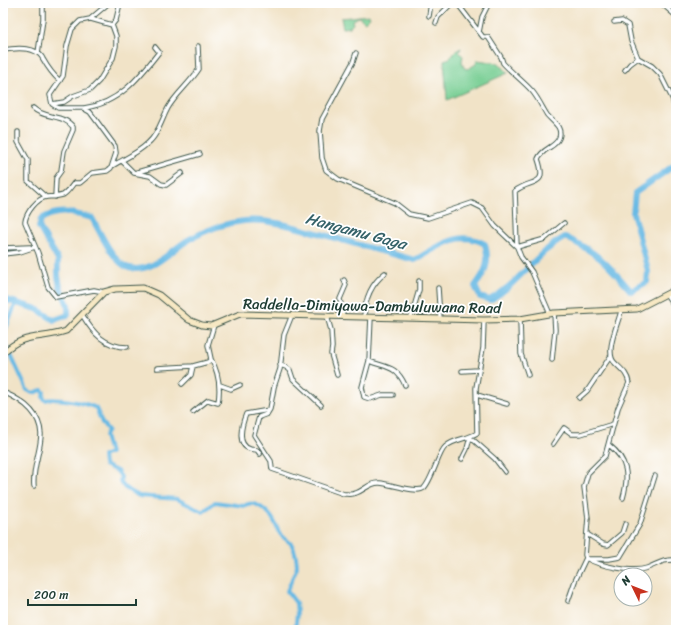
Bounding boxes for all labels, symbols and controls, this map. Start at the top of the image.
water label: Hangamu Gaga [302,204,412,259]
street label: Raddella-Dimiyawa-Dambuluwana Road [243,291,502,321]
north arrow [613,567,653,607]
text: N [616,571,636,591]
scale bar [28,581,136,607]
text: 200 m [34,584,68,606]

